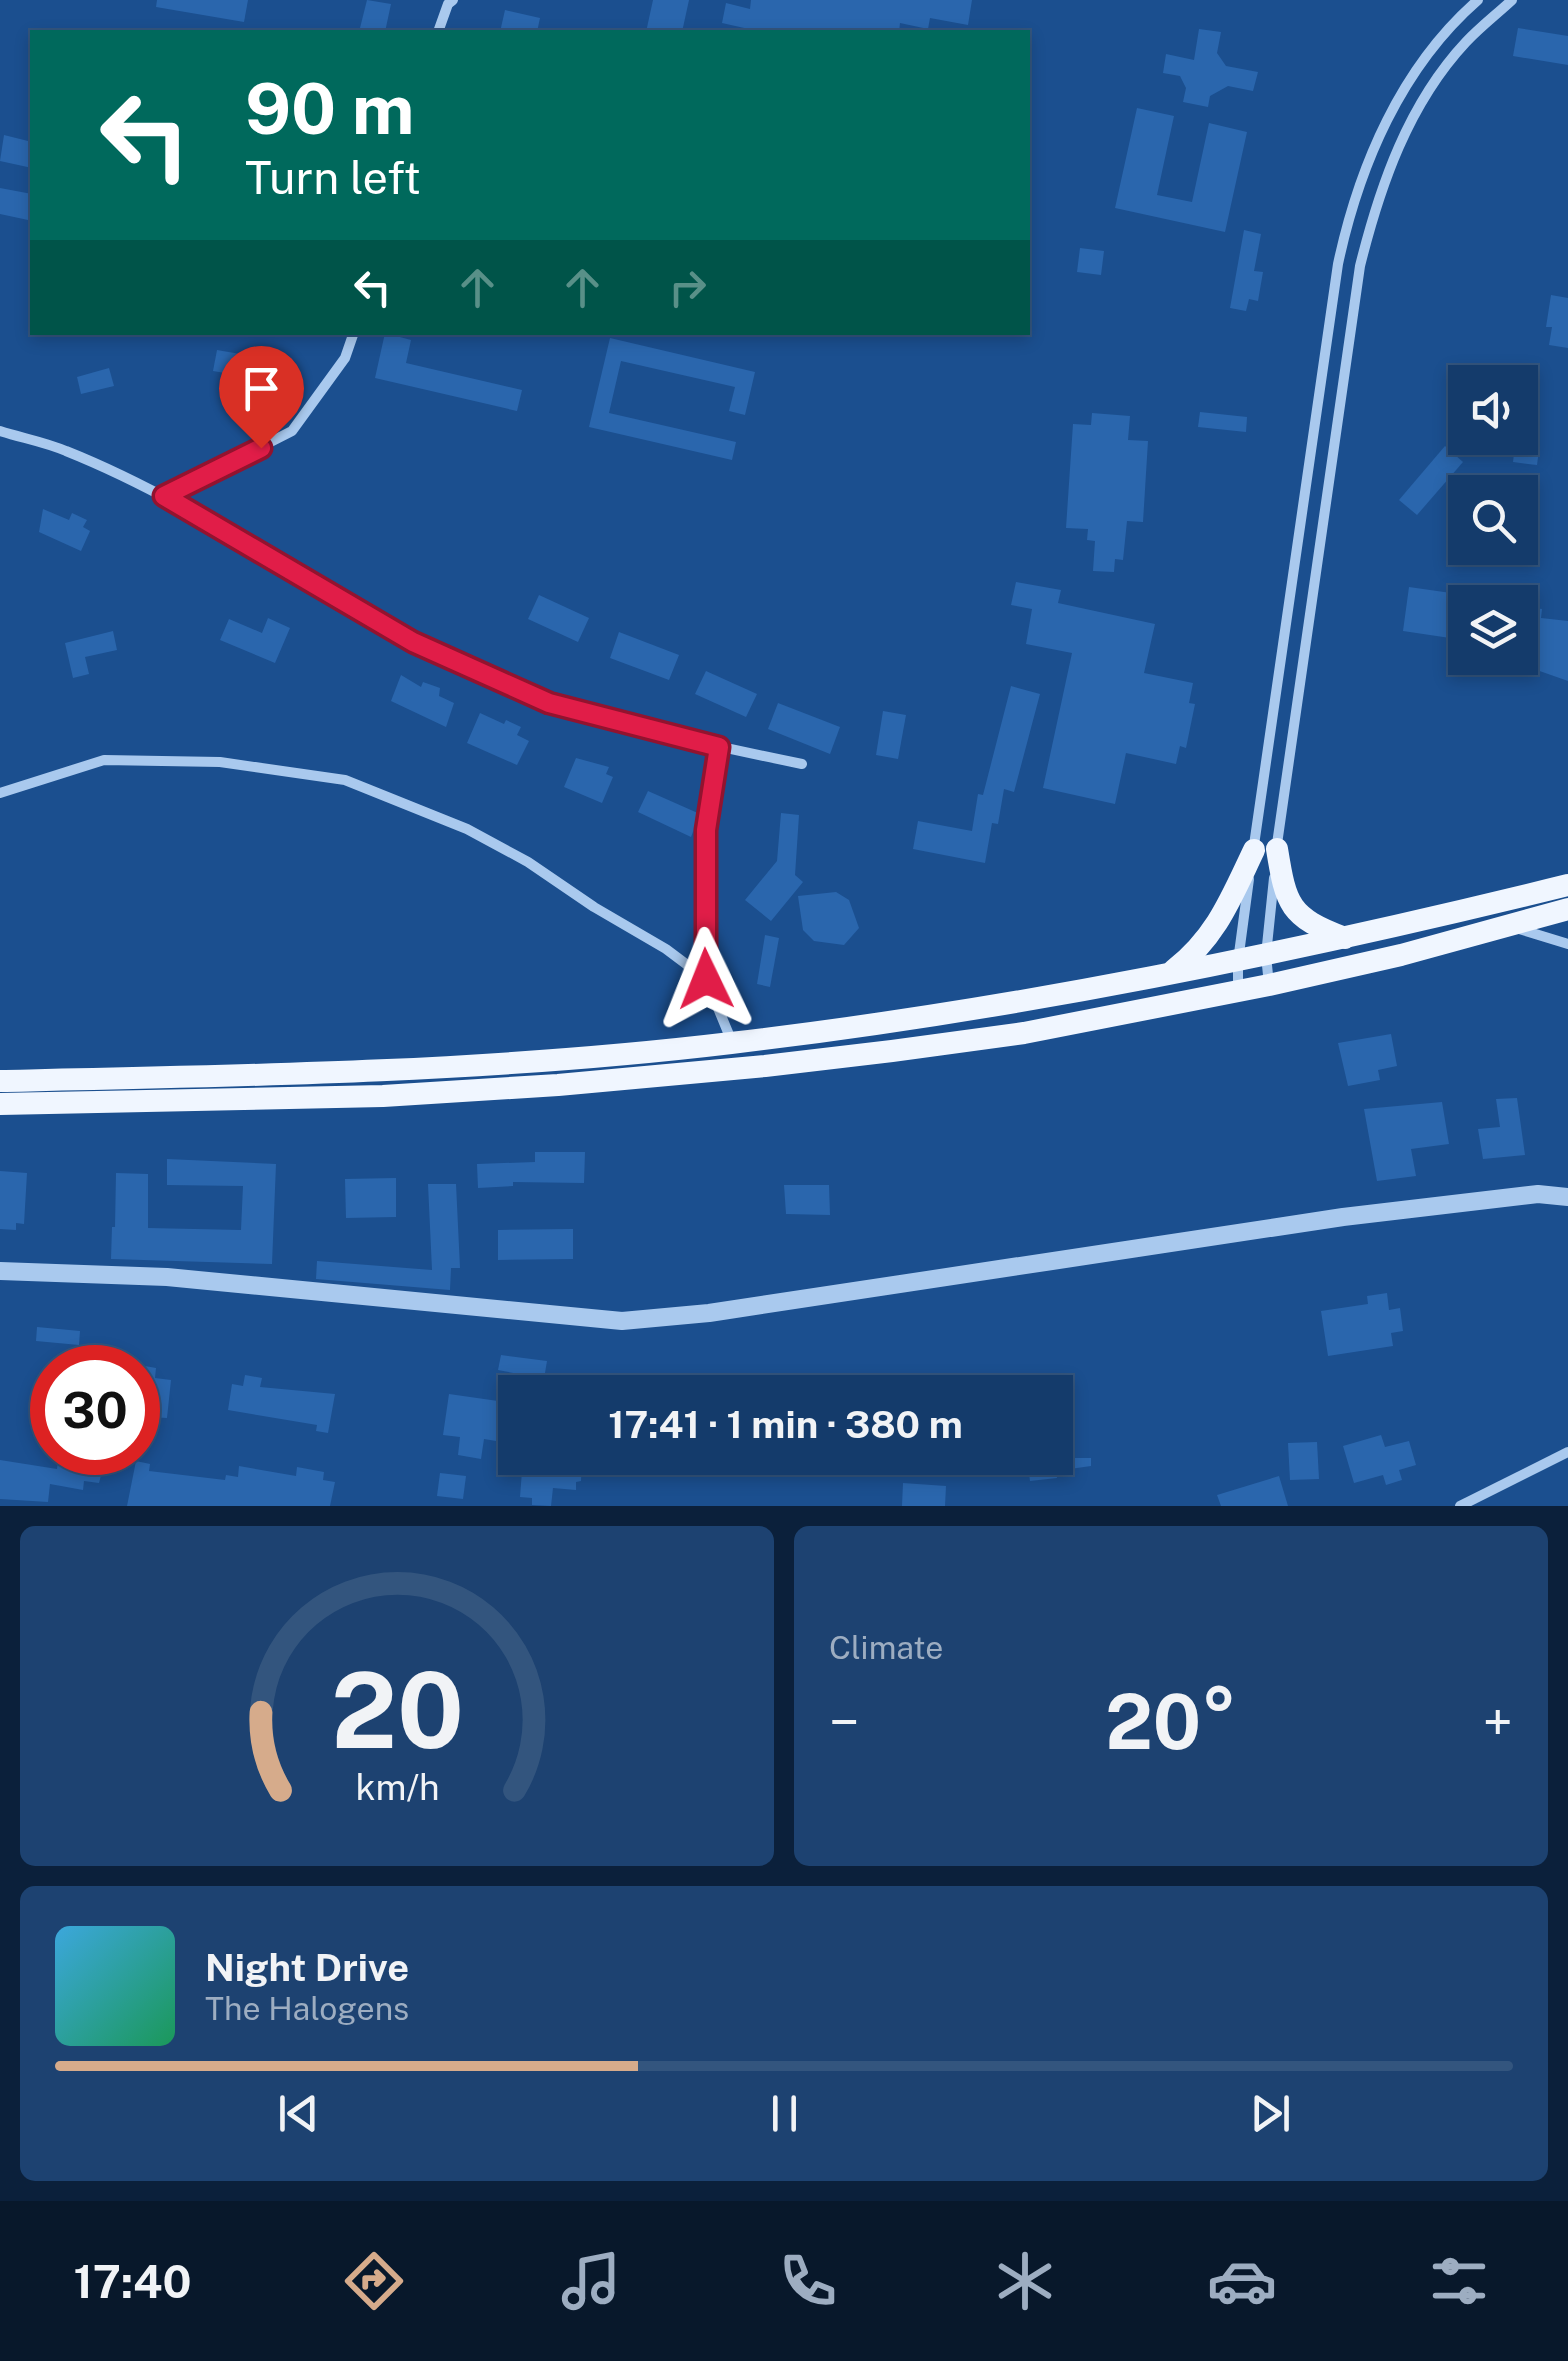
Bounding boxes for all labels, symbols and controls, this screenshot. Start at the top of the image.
text: 90 m [245,67,415,150]
icon: left [80,70,210,200]
text: Turn left [245,151,421,204]
icon: left [345,260,400,315]
icon: ahead [450,260,505,315]
icon: ahead [555,260,610,315]
icon: right [660,260,715,315]
pin [219,346,304,449]
icon: arrive [234,361,289,416]
map controls [1448,365,1538,675]
button: sound [1448,365,1538,455]
button: search [1448,475,1538,565]
button: layers [1448,585,1538,675]
position arrow [654,927,758,1031]
speed limit sign: 30 [30,1345,160,1475]
text: 17:41 · 1 min · 380 m [608,1402,963,1447]
text: Climate [829,1629,943,1666]
text: 20 [330,1649,464,1771]
text: 20° [1105,1678,1237,1766]
text: − [829,1690,860,1754]
text: + [1482,1690,1513,1754]
text: km/h [355,1766,439,1808]
text: Night Drive [205,1945,409,1990]
text: The Halogens [205,1990,409,2027]
icon: previous [271,2086,326,2141]
icon: pause [757,2086,812,2141]
icon: next [1243,2086,1298,2141]
icon: directions [339,2246,409,2316]
icon: music [556,2246,626,2316]
icon: phone [773,2246,843,2316]
icon: climate [990,2246,1060,2316]
icon: car [1207,2246,1277,2316]
icon: filters [1424,2246,1494,2316]
text: 17:40 [74,2255,192,2308]

